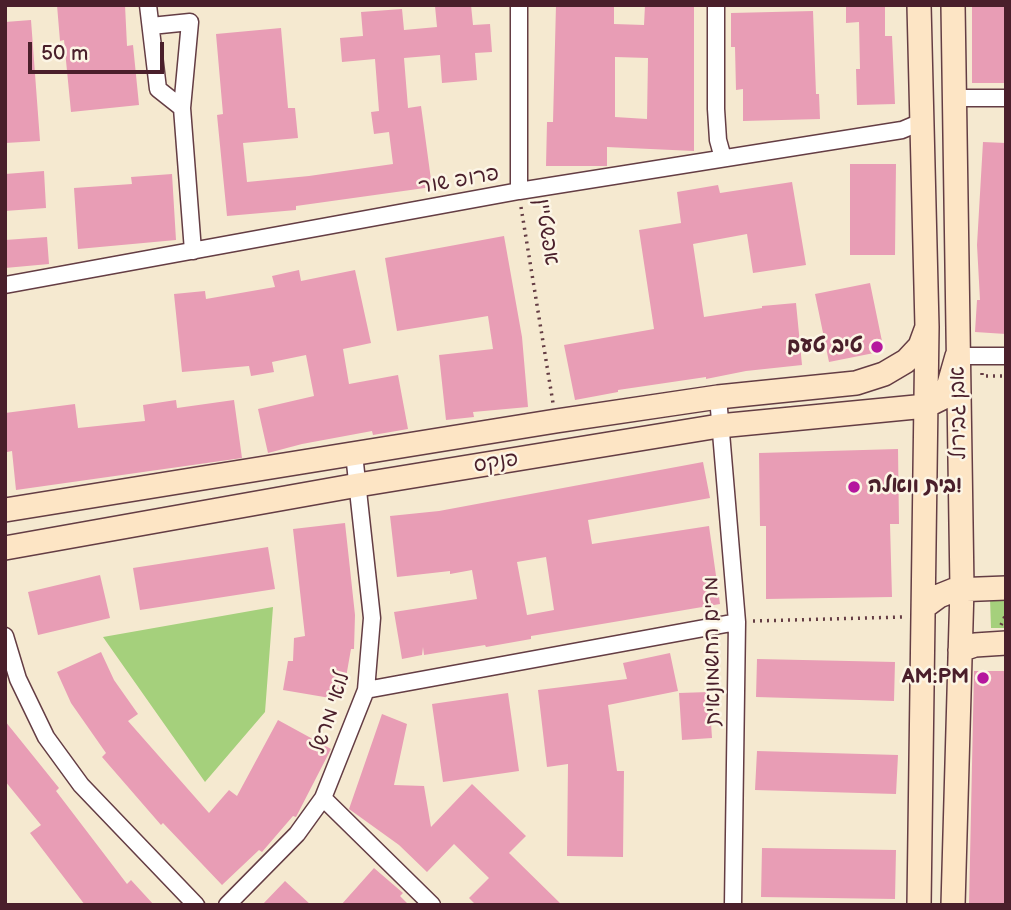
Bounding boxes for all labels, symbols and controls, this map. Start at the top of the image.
scale bar [32,28,168,72]
text: 50 m [41,41,88,66]
street label: פרופ שור [417,162,501,200]
street label: אפשטיין [528,197,564,267]
place label: טיב טעם [787,334,863,360]
marker: טיב טעם [869,339,885,355]
street label: אבן גבירול [946,366,972,460]
street label: פנקס [472,447,520,479]
place label: בית וואלה! [868,474,962,500]
marker: בית וואלה! [846,479,862,495]
street label: מרים החשמונאית [699,576,727,726]
place label: AM:PM [902,665,969,691]
street label: לואי מרשל [306,669,356,757]
marker: AM:PM [975,670,991,686]

